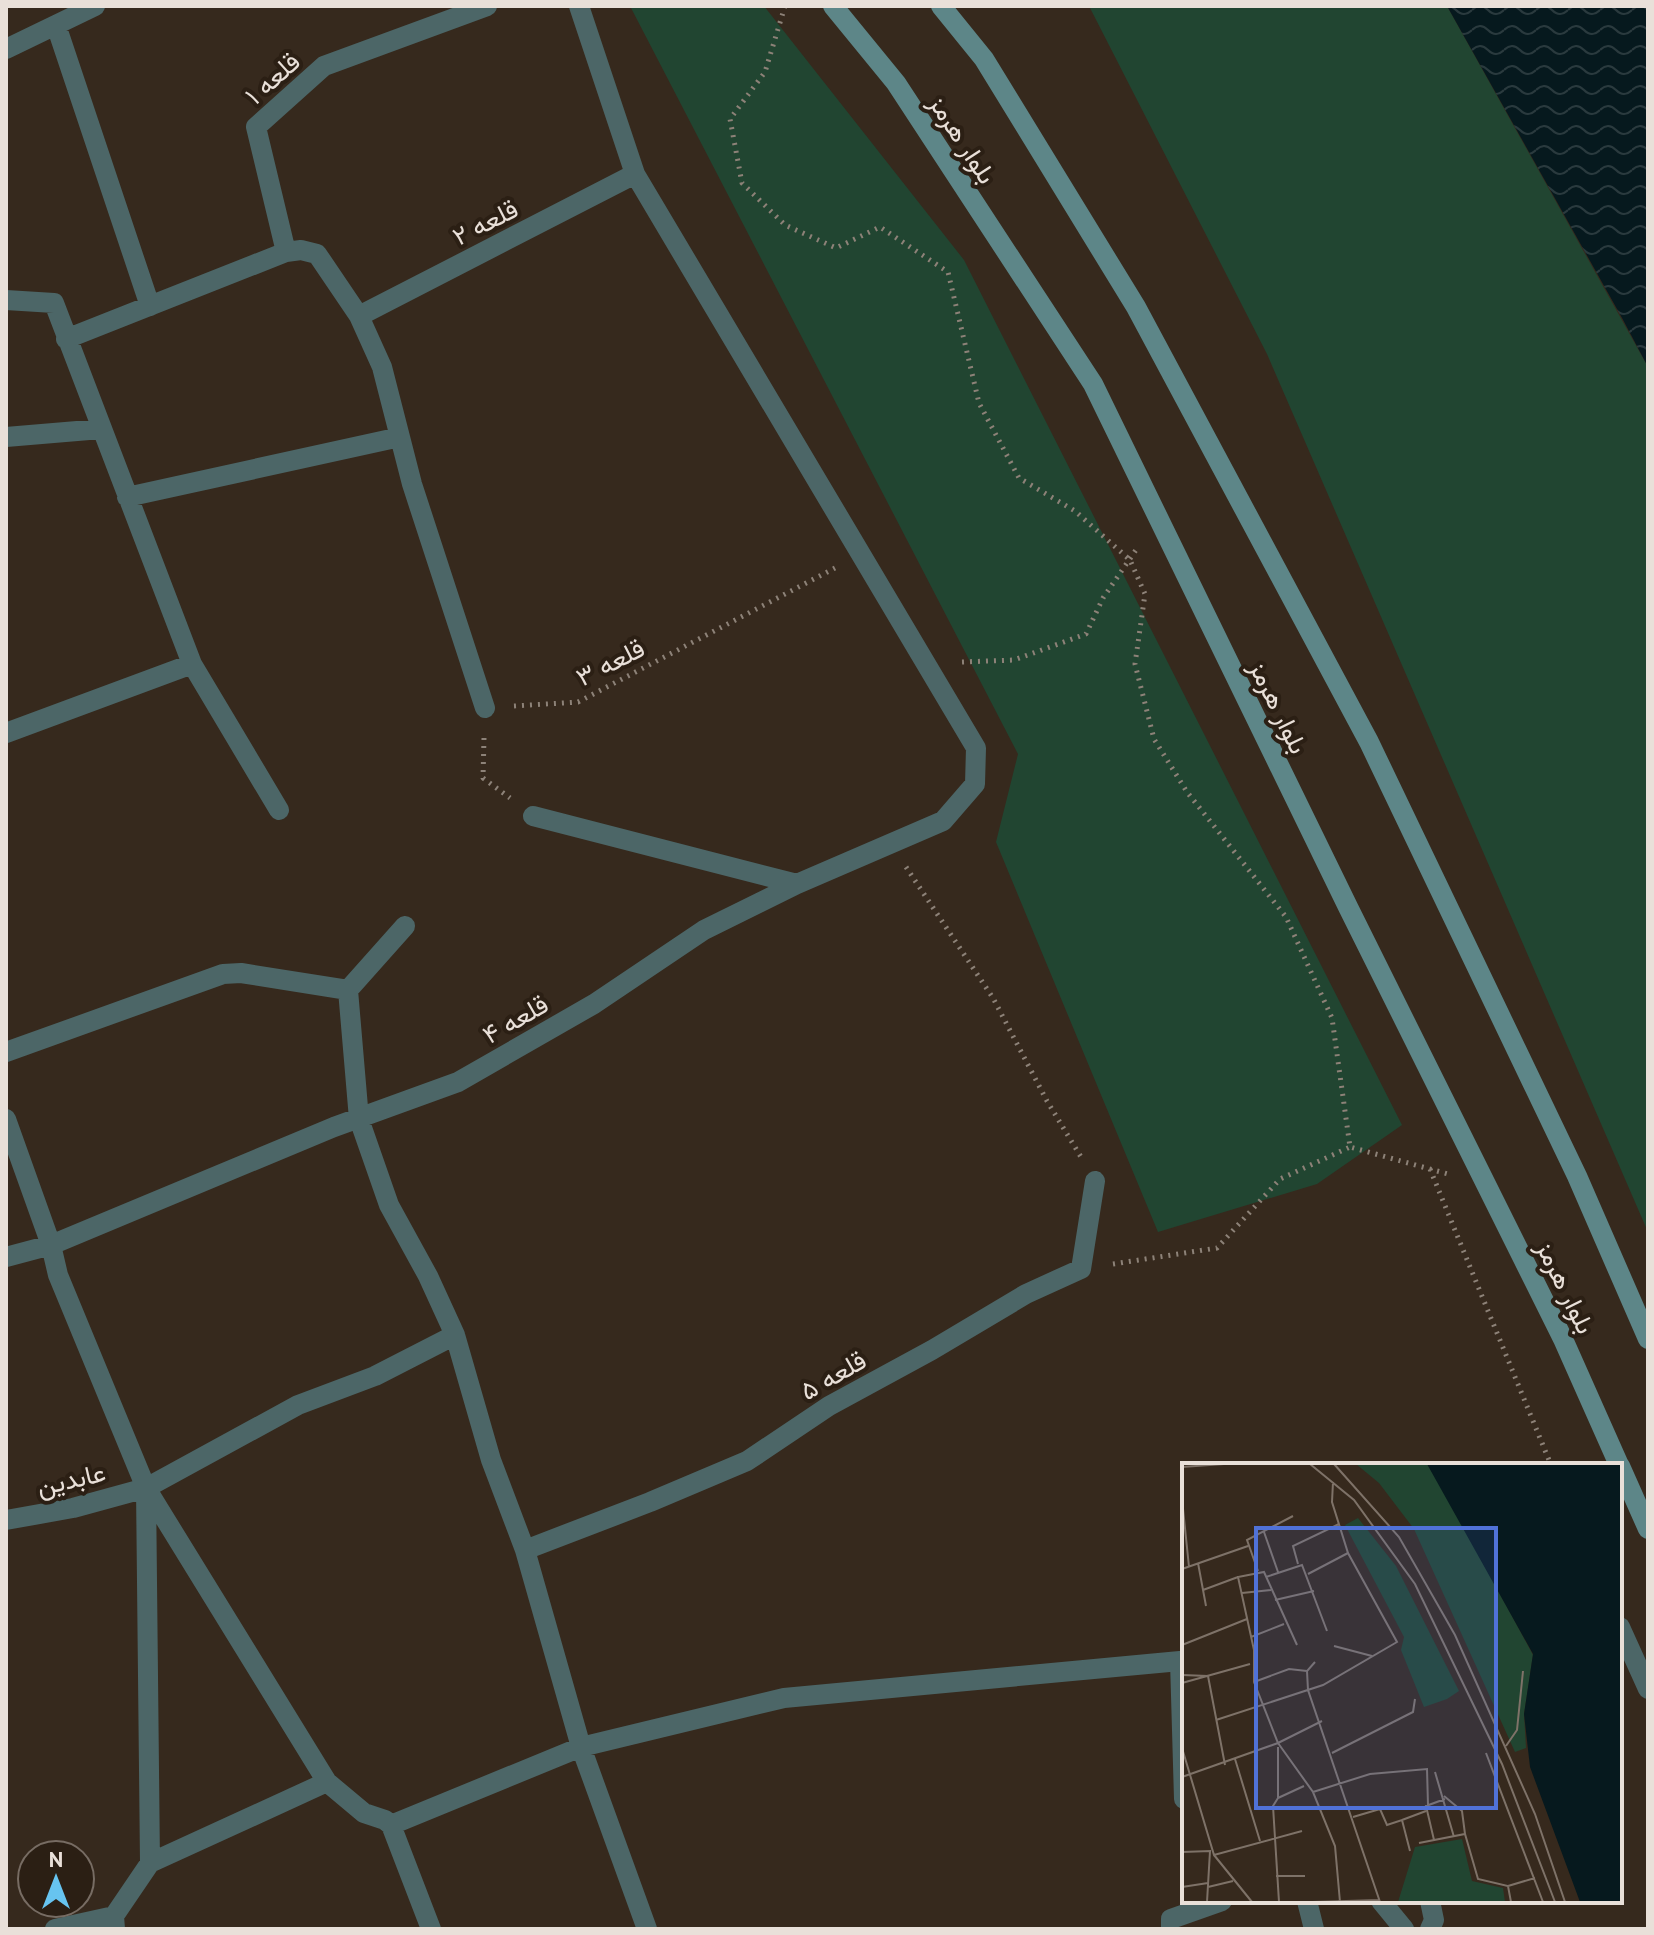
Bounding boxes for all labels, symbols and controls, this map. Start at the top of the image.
street label: قلعه ۱ [238,45,306,111]
street label: بلوار هرمز [922,88,1004,190]
street label: قلعه ۲ [447,192,523,252]
street label: قلعه ۳ [570,631,650,693]
street label: بلوار هرمز [1242,654,1316,759]
street label: قلعه ۴ [476,987,554,1051]
street label: بلوار هرمز [1529,1234,1603,1339]
street label: قلعه ۵ [794,1343,872,1407]
street label: عابدین [33,1455,109,1503]
inset map [1182,1463,1622,1903]
north arrow [16,1839,96,1919]
text: N [49,1845,63,1873]

